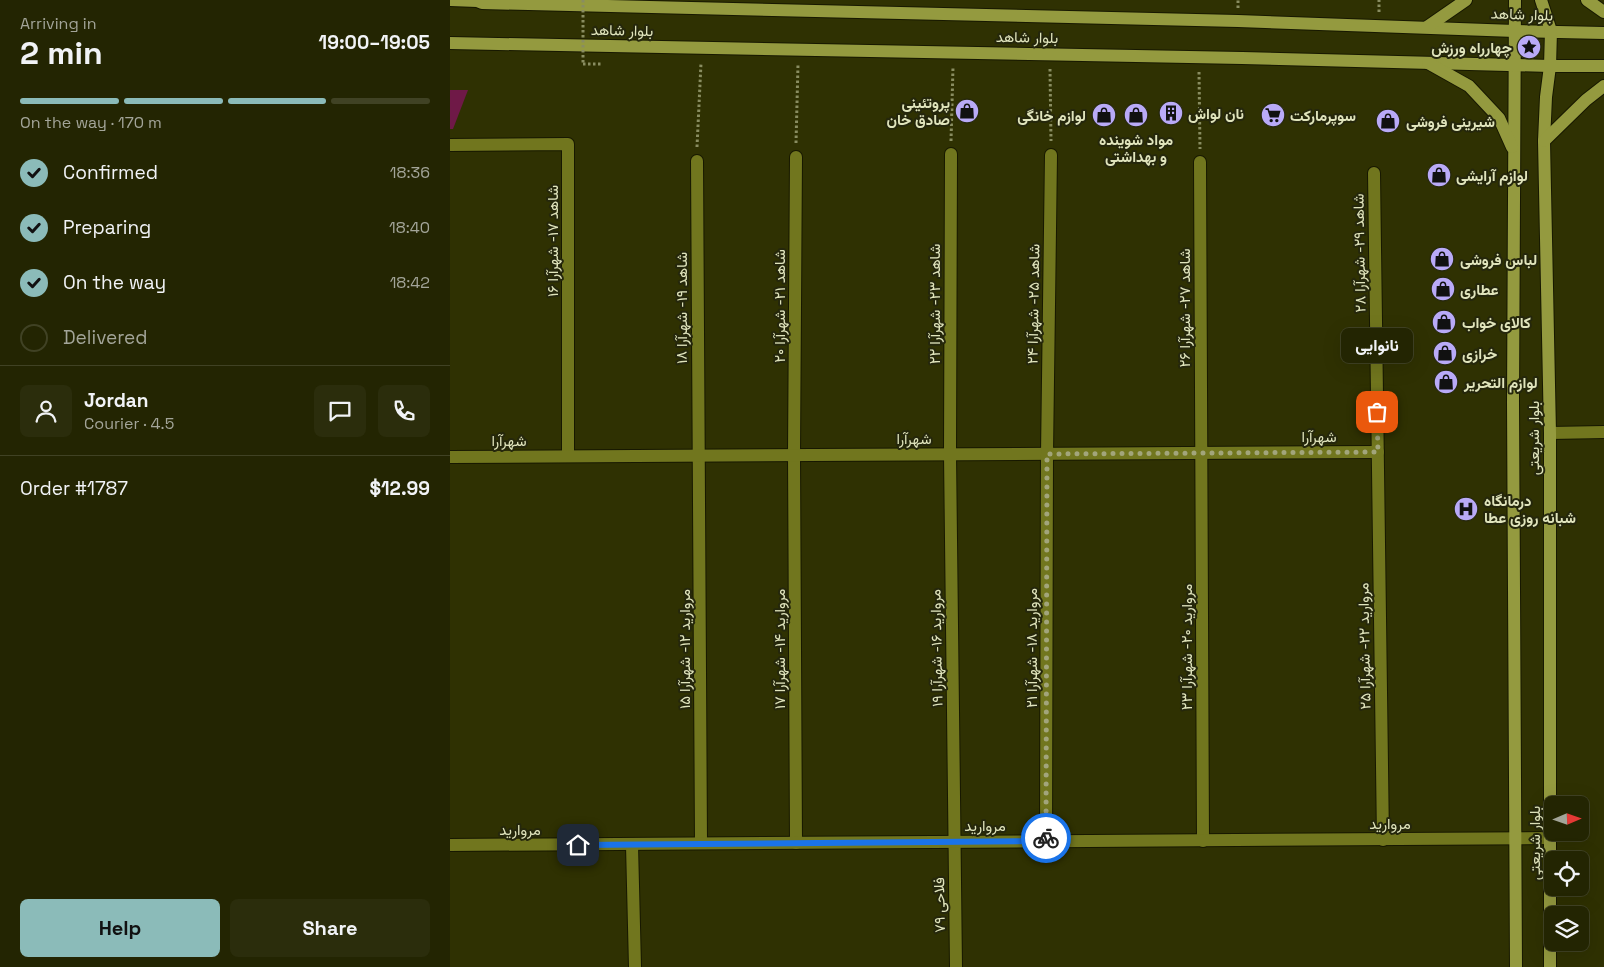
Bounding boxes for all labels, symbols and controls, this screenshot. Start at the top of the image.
street label: بلوار شاهد [1490,3,1554,25]
text: Arriving in [20,13,97,34]
street label: بلوار شاهد [591,20,653,40]
street label: بلوار شاهد [996,27,1058,47]
text: 19:00–19:05 [319,30,430,55]
text: 2 min [20,33,103,73]
place icon: چهارراه ورزش [1516,34,1542,60]
place label: چهارراه ورزش [1431,38,1512,58]
place label: پروتئینی صادق خان [886,93,950,129]
shop icon: پروتئینی صادق خان [954,98,980,124]
building icon: نان لواش [1158,100,1184,126]
shop icon: لوازم خانگی [1091,102,1117,128]
shop icon: مواد شوینده و بهداشتی [1123,102,1149,128]
supermarket icon: سوپرمارکت [1260,102,1286,128]
place label: نان لواش [1188,104,1244,123]
place label: لوازم خانگی [1017,106,1086,126]
place label: سوپرمارکت [1290,106,1356,126]
shop icon: شیرینی فروشی [1375,108,1401,134]
text: On the way · 170 m [20,112,162,133]
place label: شیرینی فروشی [1406,112,1495,131]
place label: مواد شوینده و بهداشتی [1099,130,1173,166]
icon: check [20,159,48,187]
text: Confirmed [63,160,158,185]
text: 18:36 [390,162,430,183]
shop icon: لوازم آرایشی [1426,162,1452,188]
place label: لوازم آرایشی [1456,166,1528,186]
street label: شاهد ۱۷- شهرآرا ۱۶ [543,185,562,297]
street label: شاهد ۲۹- شهرآرا ۲۸ [1348,193,1370,313]
icon: check [20,214,48,242]
text: Preparing [63,215,151,240]
text: 18:40 [389,217,430,238]
street label: شاهد ۲۳- شهرآرا ۲۲ [925,243,944,364]
street label: شاهد ۲۵- شهرآرا ۲۴ [1022,243,1044,364]
shop icon: لباس فروشی [1429,246,1455,272]
street label: شاهد ۲۷- شهرآرا ۲۶ [1175,248,1194,368]
street label: شاهد ۲۱- شهرآرا ۲۰ [770,249,789,363]
place label: لباس فروشی [1460,250,1537,269]
street label: شاهد ۱۹- شهرآرا ۱۸ [672,252,691,364]
icon: check [20,269,48,297]
text: On the way [63,270,166,295]
text: 18:42 [390,272,430,293]
shop icon: عطاری [1430,276,1456,302]
place label: عطاری [1460,280,1499,299]
shop icon: کالای خواب [1431,309,1457,335]
place label: کالای خواب [1462,313,1531,332]
text: Delivered [63,325,148,350]
callout: نانوایی [1341,327,1413,362]
text: نانوایی [1355,335,1399,356]
shop icon: خرازی [1432,340,1458,366]
place label: خرازی [1462,344,1497,363]
shop icon: لوازم التحریر [1433,369,1459,395]
place label: لوازم التحریر [1463,373,1538,393]
button: person [20,385,72,437]
button: chat [314,385,366,437]
button: phone [378,385,430,437]
text: Jordan [84,388,149,413]
pin [1356,391,1398,433]
icon: bag [1363,398,1391,426]
street label: بلوار شریعتی [1524,401,1544,475]
text: Courier · 4.5 [84,413,174,434]
street label: شهرآرا [1301,427,1337,446]
street label: شهرآرا [896,429,932,448]
street label: شهرآرا [491,431,527,450]
text: Order #1787 [20,476,128,501]
text: $12.99 [370,476,430,501]
place label: درمانگاه شبانه روزی عطا [1484,491,1576,527]
hospital icon: درمانگاه شبانه روزی عطا [1453,496,1479,522]
street label: مروارید ۲۲- شهرآرا ۲۵ [1353,582,1375,710]
street label: مروارید ۲۰- شهرآرا ۲۳ [1177,584,1196,710]
street label: مروارید ۱۸- شهرآرا ۲۱ [1022,588,1041,708]
street label: مروارید ۱۲- شهرآرا ۱۵ [675,589,694,709]
street label: مروارید ۱۴- شهرآرا ۱۷ [770,589,789,709]
street label: مروارید ۱۶- شهرآرا ۱۹ [925,589,947,707]
north arrow [1544,796,1589,841]
map controls [1544,796,1589,951]
street label: بلوار شریعتی [1525,806,1545,880]
courier [1021,813,1071,863]
street label: مروارید [1369,814,1411,833]
street label: مروارید [964,816,1006,835]
street label: مروارید [499,820,541,839]
pin [557,824,599,866]
icon: bike [1032,824,1060,852]
icon: home [564,831,592,859]
button: locate [1544,851,1589,896]
street label: فلاحی ۷۹ [929,877,950,933]
button: Help [20,899,220,957]
button: Share [230,899,430,957]
button: layers [1544,906,1589,951]

